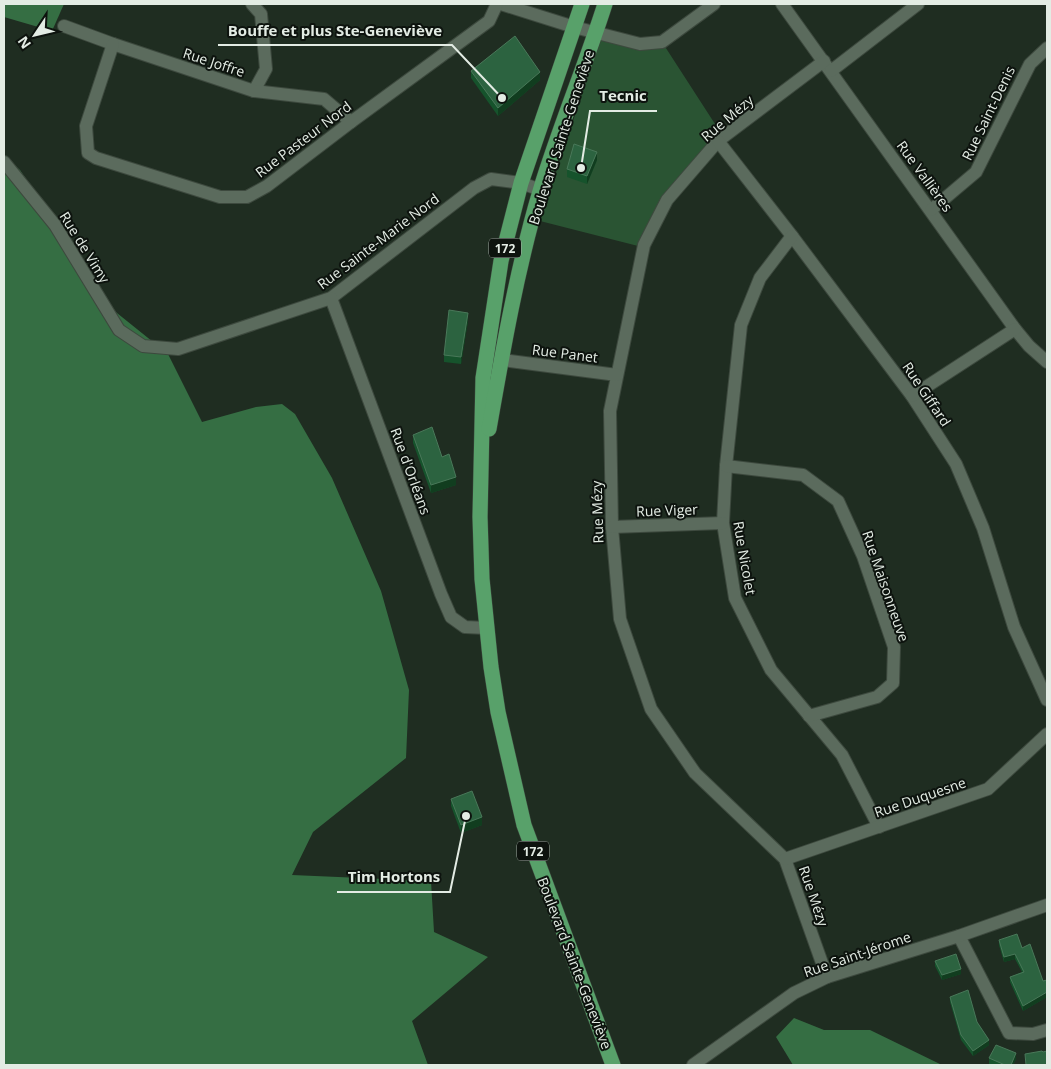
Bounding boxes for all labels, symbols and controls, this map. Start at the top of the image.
north arrow [10,10,60,60]
callout: Bouffe et plus Ste-Geneviève [218,15,452,45]
text: Bouffe et plus Ste-Geneviève [228,20,442,40]
text: N [13,33,35,53]
street label: Rue Joffre [181,43,247,81]
street label: Boulevard Sainte-Geneviève [524,47,598,227]
street label: Rue Saint-Denis [957,62,1019,163]
callout: Tecnic [590,81,657,111]
text: Tecnic [599,85,647,105]
street label: Rue Mézy [697,90,758,145]
street label: Rue Pasteur Nord [251,97,355,181]
street label: Rue Vallières [893,137,957,216]
street label: Rue Sainte-Marie Nord [313,189,443,293]
street label: Rue de Vimy [56,208,115,287]
road number: 172 [489,238,521,258]
street label: Rue Panet [531,340,599,366]
street label: Rue Giffard [898,358,956,430]
street label: Rue d'Orléans [386,425,436,518]
street label: Rue Mézy [586,479,608,544]
street label: Rue Viger [636,499,698,521]
street label: Rue Nicolet [729,520,761,596]
street label: Rue Maisonneuve [858,528,914,644]
street label: Rue Duquesne [872,772,968,822]
road number: 172 [517,841,549,860]
callout: Tim Hortons [337,862,450,892]
street label: Rue Mézy [795,863,834,930]
text: Tim Hortons [348,866,440,886]
street label: Boulevard Sainte-Geneviève [533,874,617,1052]
street label: Rue Saint-Jérome [801,927,913,981]

